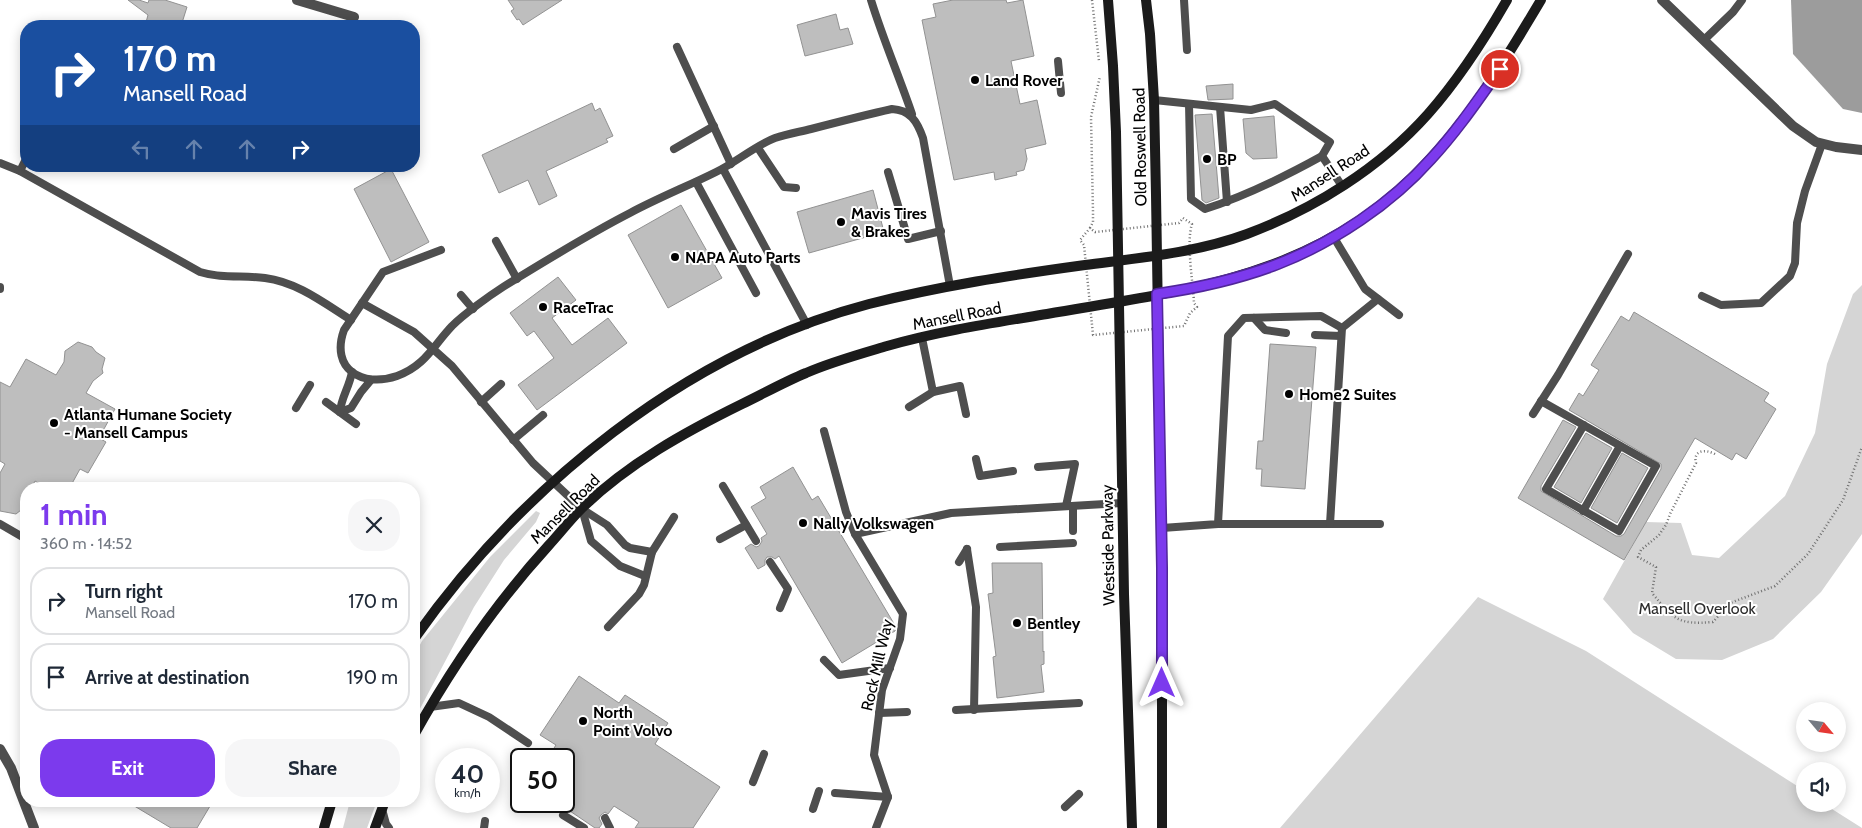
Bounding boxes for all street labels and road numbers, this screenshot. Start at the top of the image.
street label: Old Roswell Road [1129,87,1151,207]
street label: Mansell Road [1287,140,1373,206]
street label: Mansell Road [911,298,1003,334]
street label: Mansell Road [526,470,604,548]
street label: Westside Parkway [1097,484,1119,606]
street label: Rock Mill Way [857,617,897,713]

